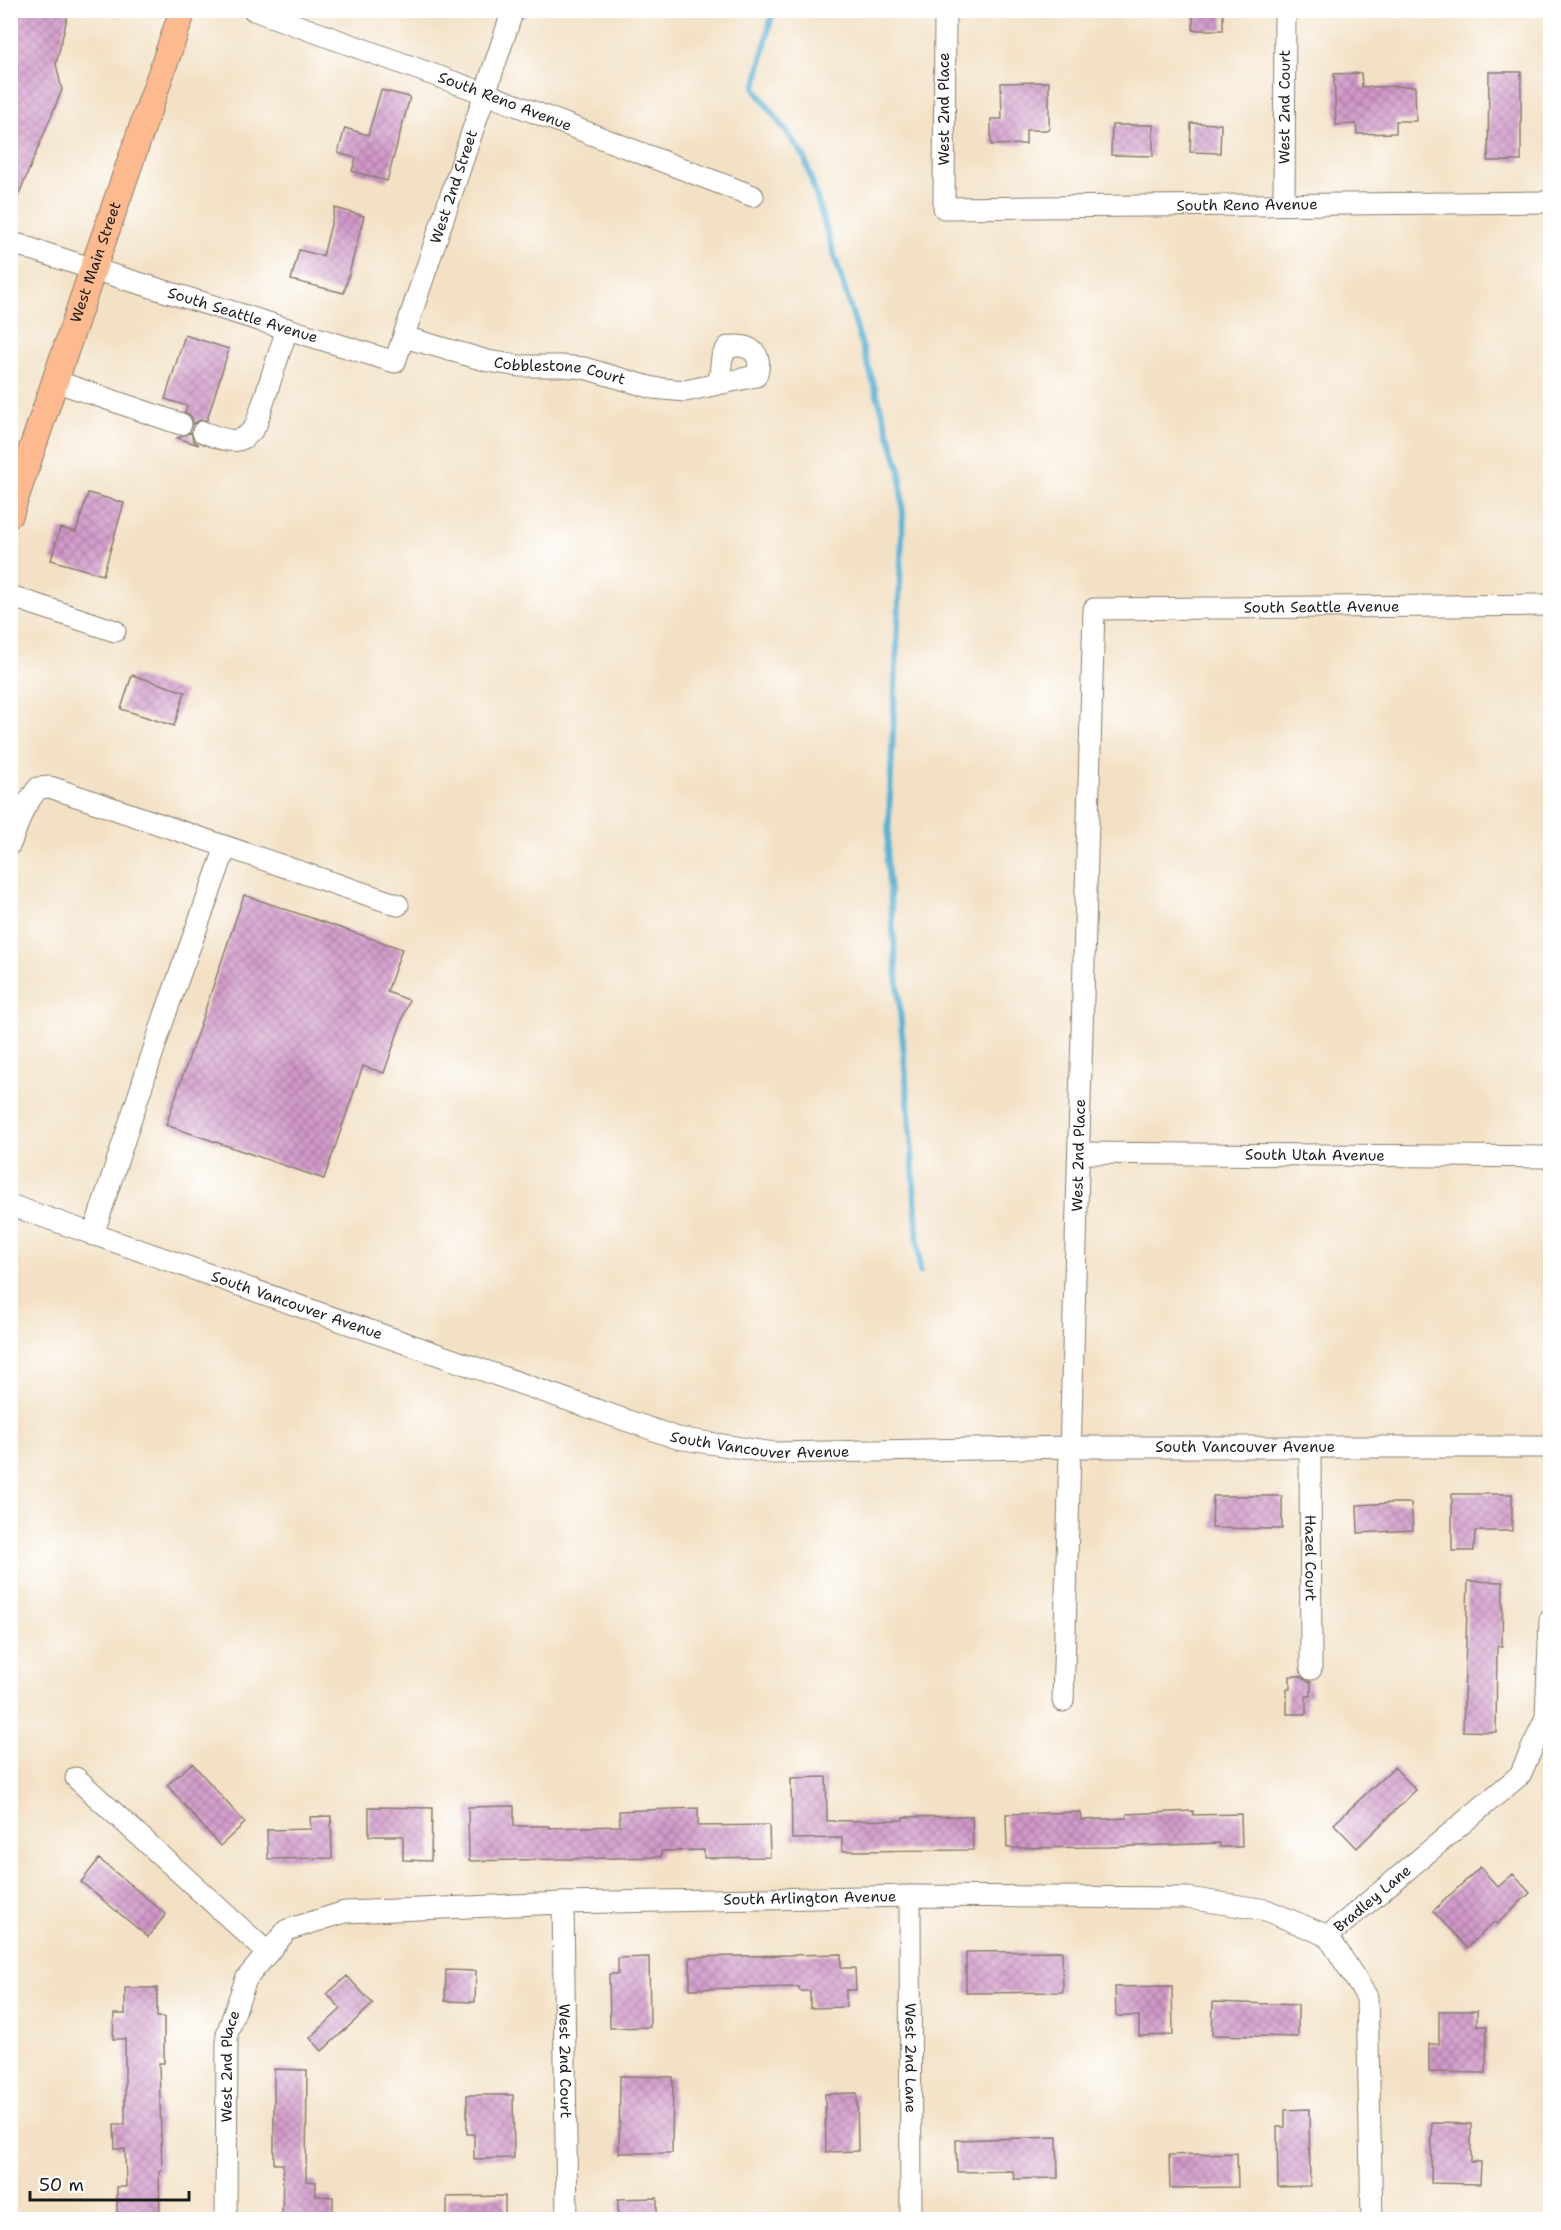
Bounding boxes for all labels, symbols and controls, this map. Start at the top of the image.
street label: West 2nd Court [1274,50,1295,164]
street label: West 2nd Place [934,53,954,165]
street label: South Reno Avenue [435,67,575,136]
street label: West 2nd Street [425,127,482,246]
street label: South Reno Avenue [1176,194,1318,216]
street label: West Main Street [65,199,126,325]
street label: South Seattle Avenue [165,283,320,348]
street label: Cobblestone Court [492,352,628,389]
street label: South Seattle Avenue [1244,596,1400,618]
street label: West 2nd Place [1067,1098,1090,1212]
street label: South Utah Avenue [1245,1144,1385,1166]
street label: South Vancouver Avenue [209,1266,385,1344]
street label: South Vancouver Avenue [667,1426,850,1463]
street label: South Vancouver Avenue [1155,1437,1335,1457]
street label: Hazel Court [1300,1515,1321,1601]
street label: Bradley Lane [1330,1861,1415,1937]
street label: South Arlington Avenue [723,1886,897,1910]
street label: West 2nd Lane [900,2003,921,2113]
street label: West 2nd Court [554,2004,576,2118]
street label: West 2nd Place [217,2008,244,2123]
scale bar [30,2164,189,2202]
text: 50 m [39,2173,84,2197]

